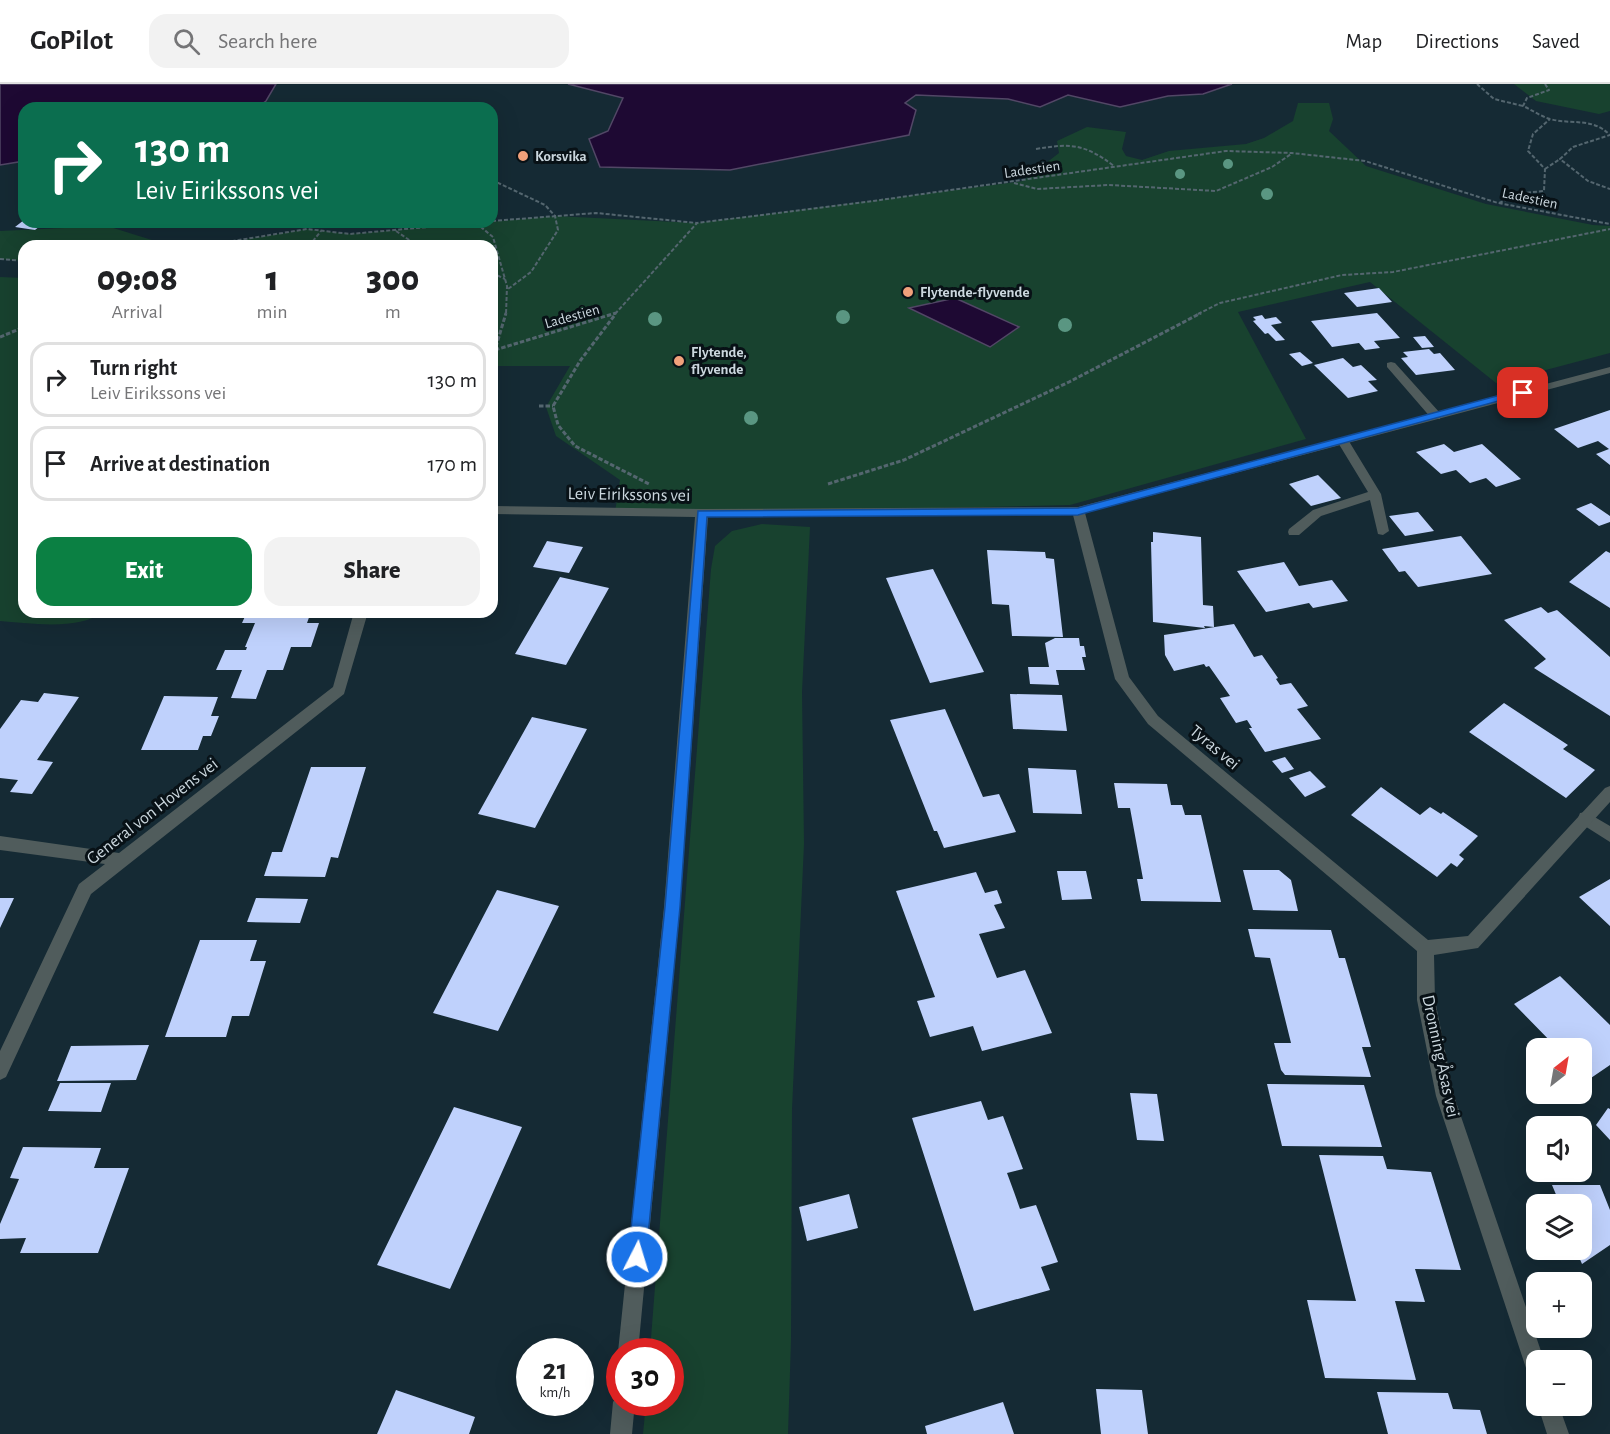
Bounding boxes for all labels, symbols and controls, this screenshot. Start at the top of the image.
search box [149,14,569,68]
icon: search [170,25,203,58]
text: GoPilot [30,27,113,55]
text: Search here [218,30,318,52]
text: Map [1346,31,1382,52]
text: Directions [1415,31,1499,52]
text: Saved [1532,31,1580,52]
icon: right [36,126,114,204]
text: 130 m [135,128,230,170]
marker: Korsvika [516,149,530,163]
place label: Korsvika [535,149,587,164]
street label: Ladestien [1003,158,1061,181]
text: Leiv Eirikssons vei [135,177,319,204]
street label: Ladestien [1501,185,1559,212]
text: 09:08 [97,261,178,297]
text: 1 [265,261,279,297]
text: 300 [366,261,419,297]
marker: Flytende-flyvende [901,285,915,299]
place label: Flytende-flyvende [920,285,1030,300]
street label: Ladestien [543,301,601,331]
text: Arrival [112,302,163,322]
text: min [256,302,288,322]
text: m [385,302,401,322]
place label: Flytende, flyvende [691,345,747,377]
marker: Flytende, flyvende [672,354,686,368]
text: Turn right [90,357,177,379]
icon: right [39,363,72,396]
pin [1497,367,1548,418]
text: 130 m [428,369,477,391]
icon: arrive [1506,376,1539,409]
text: Leiv Eirikssons vei [90,383,226,403]
icon: arrive [39,447,72,480]
text: Arrive at destination [90,453,270,475]
text: 170 m [427,453,477,475]
street label: Leiv Eirikssons vei [567,485,691,505]
button: Exit [36,537,252,606]
button: Share [264,537,480,606]
street label: Tyras vei [1186,722,1243,774]
street label: General von Hovens vei [84,755,222,868]
street label: Dronning Åsas vei [1418,993,1465,1119]
north arrow [1526,1038,1592,1104]
map controls [1526,1038,1592,1416]
button: sound [1526,1116,1592,1182]
button: layers [1526,1194,1592,1260]
position arrow [605,1225,669,1289]
button: + [1526,1272,1592,1338]
speed limit sign: 30 [606,1338,684,1416]
button: − [1526,1350,1592,1416]
text: 21 [543,1355,567,1385]
text: km/h [540,1385,570,1400]

